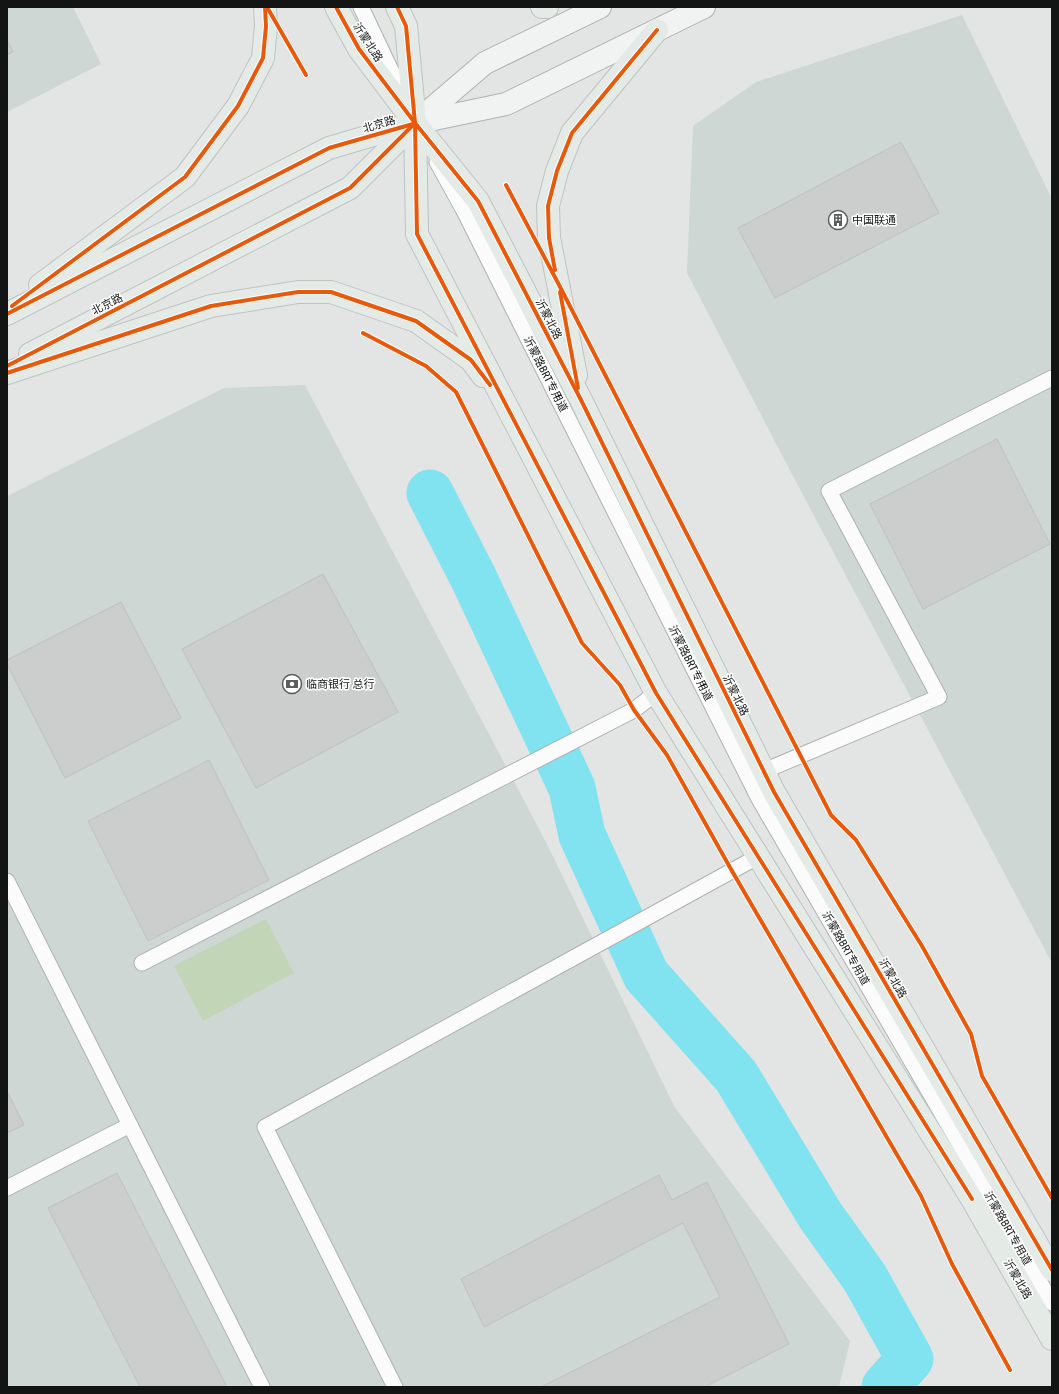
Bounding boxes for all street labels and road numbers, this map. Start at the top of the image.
street label: 沂蒙北路 [350,20,385,64]
street label: 北京路 [361,114,397,135]
street label: 北京路 [90,291,125,318]
street label: 沂蒙北路 [533,297,564,342]
street label: 沂蒙路BRT专用道 [521,334,570,414]
street label: 沂蒙路BRT专用道 [666,623,715,703]
street label: 沂蒙北路 [720,673,751,718]
street label: 沂蒙路BRT专用道 [819,909,872,988]
street label: 沂蒙北路 [876,956,909,1001]
street label: 沂蒙路BRT专用道 [981,1189,1034,1268]
street label: 沂蒙北路 [1001,1257,1034,1302]

